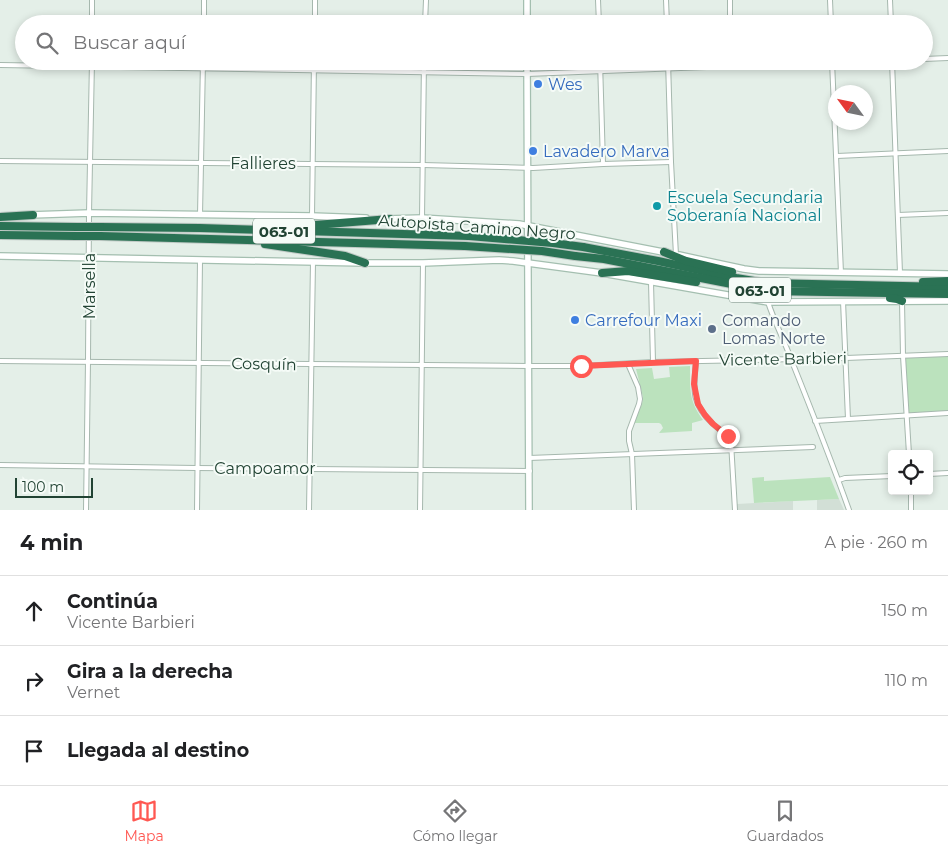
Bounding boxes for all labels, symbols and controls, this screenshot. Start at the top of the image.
search box [15,15,933,70]
icon: search [33,29,61,57]
text: Buscar aquí [73,31,186,54]
place label: Wes [548,75,583,94]
marker: Wes [532,78,544,90]
north arrow [828,85,873,130]
place label: Lavadero Marva [543,142,670,161]
marker: Lavadero Marva [527,145,539,157]
street label: Fallieres [230,154,296,173]
place label: Escuela Secundaria Soberanía Nacional [667,188,823,225]
marker: Escuela Secundaria Soberanía Nacional [651,200,663,212]
street label: Autopista Camino Negro [378,211,576,243]
road number: 063-01 [253,218,315,244]
street label: Marsella [80,253,99,319]
road number: 063-01 [729,278,791,302]
place label: Carrefour Maxi [585,311,702,330]
place label: Comando Lomas Norte [722,311,825,348]
marker: Carrefour Maxi [569,314,581,326]
marker: Comando Lomas Norte [706,323,718,335]
street label: Vicente Barbieri [719,348,847,370]
street label: Cosquín [231,354,297,374]
route start [570,355,593,378]
route end [717,425,740,448]
map controls [888,450,933,495]
button: locate [888,450,933,495]
street label: Campoamor [214,459,316,478]
scale bar [15,475,92,498]
text: 100 m [22,478,64,496]
text: 4 min [20,530,83,555]
text: A pie · 260 m [825,533,928,552]
text: Continúa [67,590,158,613]
icon: ahead [20,597,48,625]
text: 150 m [881,601,928,620]
text: Vicente Barbieri [67,613,195,632]
text: Gira a la derecha [67,660,233,683]
icon: right [20,667,48,695]
text: 110 m [885,671,928,690]
text: Vernet [67,683,120,702]
icon: arrive [20,737,48,765]
text: Llegada al destino [67,739,249,762]
tab: Mapa [124,797,164,845]
tab: Cómo llegar [413,797,498,845]
tab: Guardados [747,797,824,845]

